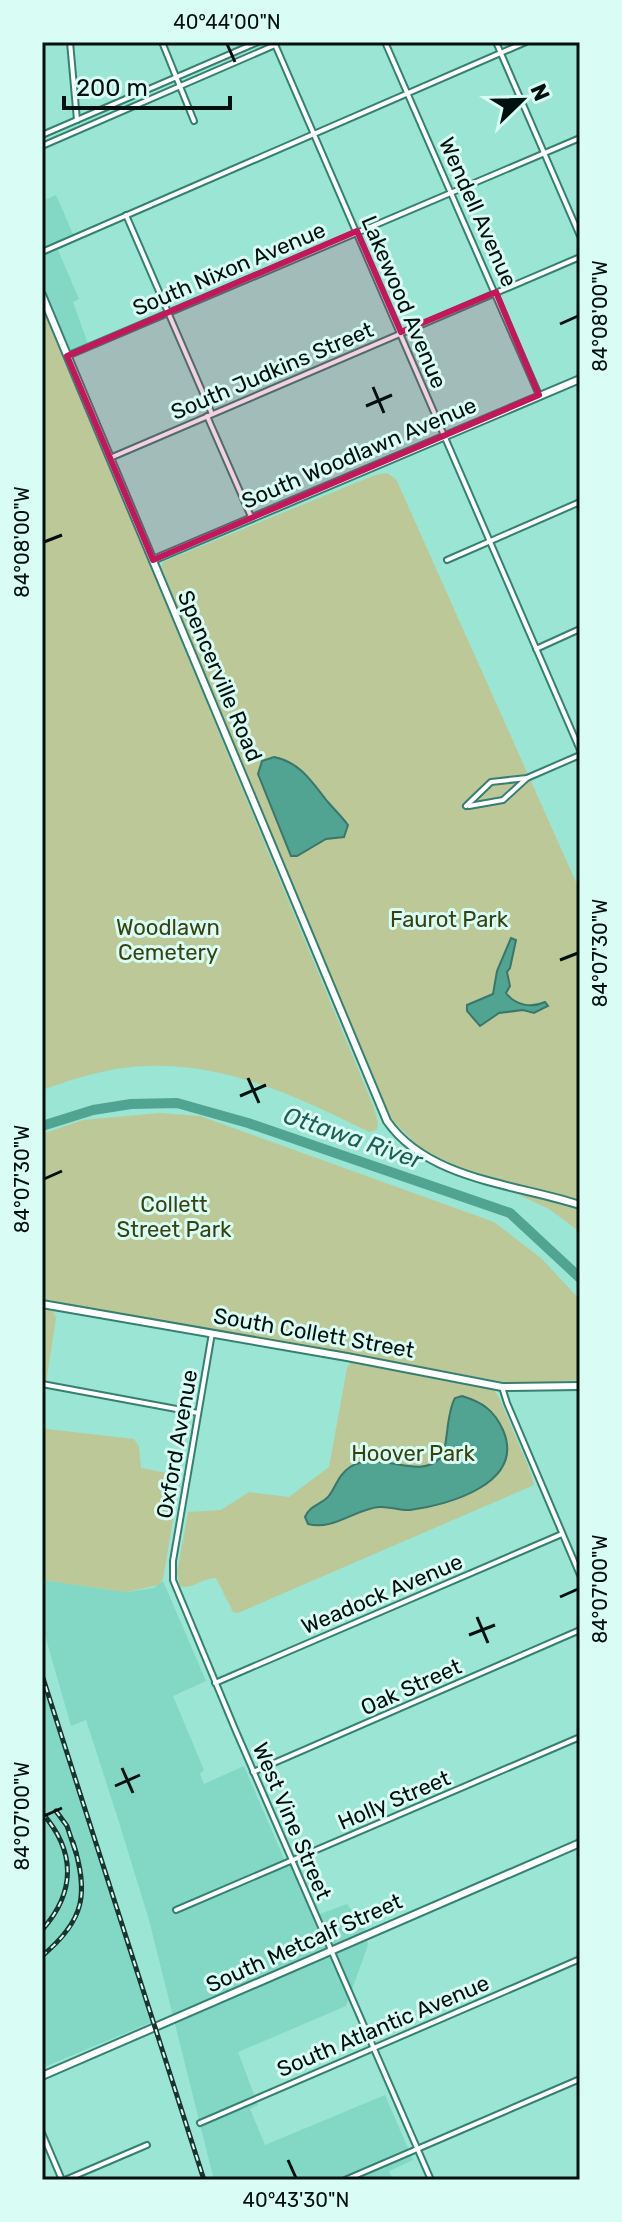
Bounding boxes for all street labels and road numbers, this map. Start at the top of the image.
street label: Wendell Avenue [433,133,523,291]
street label: Lakewood Avenue [355,212,453,392]
street label: South Nixon Avenue [128,216,330,322]
street label: South Judkins Street [167,316,378,426]
street label: South Woodlawn Avenue [238,391,480,515]
street label: Spencerville Road [172,586,268,766]
street label: South Collett Street [212,1302,417,1364]
street label: Oxford Avenue [151,1367,203,1521]
street label: Weadock Avenue [297,1548,467,1640]
street label: Oak Street [357,1653,466,1721]
street label: West Vine Street [247,1738,337,1904]
street label: Holly Street [334,1764,455,1836]
street label: South Metcalf Street [202,1887,407,1998]
street label: South Atlantic Avenue [273,1969,493,2083]

